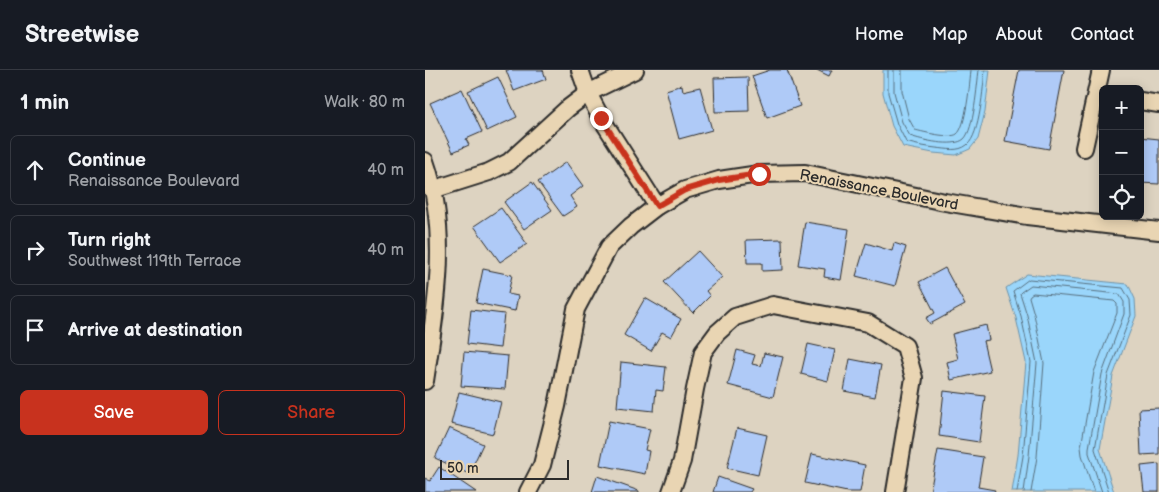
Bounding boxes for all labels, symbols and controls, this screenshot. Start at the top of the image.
text: Streetwise [25,20,139,49]
text: Home [855,24,904,45]
text: Map [932,24,968,45]
text: About [996,24,1043,45]
text: Contact [1071,24,1134,45]
map controls [1099,85,1144,220]
button: + [1099,85,1144,130]
text: 1 min [20,90,69,115]
text: Walk · 80 m [324,93,405,112]
route end [590,107,613,130]
button: − [1099,130,1144,175]
text: Continue [68,149,146,172]
icon: ahead [21,156,49,184]
text: 40 m [367,161,404,180]
route start [748,163,771,186]
street label: Renaissance Boulevard [798,165,960,215]
text: Renaissance Boulevard [68,172,240,191]
button: locate [1099,175,1144,220]
text: Turn right [68,229,151,252]
icon: right [21,236,49,264]
text: 40 m [367,241,404,260]
text: Southwest 119th Terrace [68,252,241,271]
icon: arrive [21,316,49,344]
text: Arrive at destination [68,319,243,342]
button: Save [20,390,208,435]
button: Share [218,390,405,435]
scale bar [440,457,569,480]
text: 50 m [447,460,479,477]

